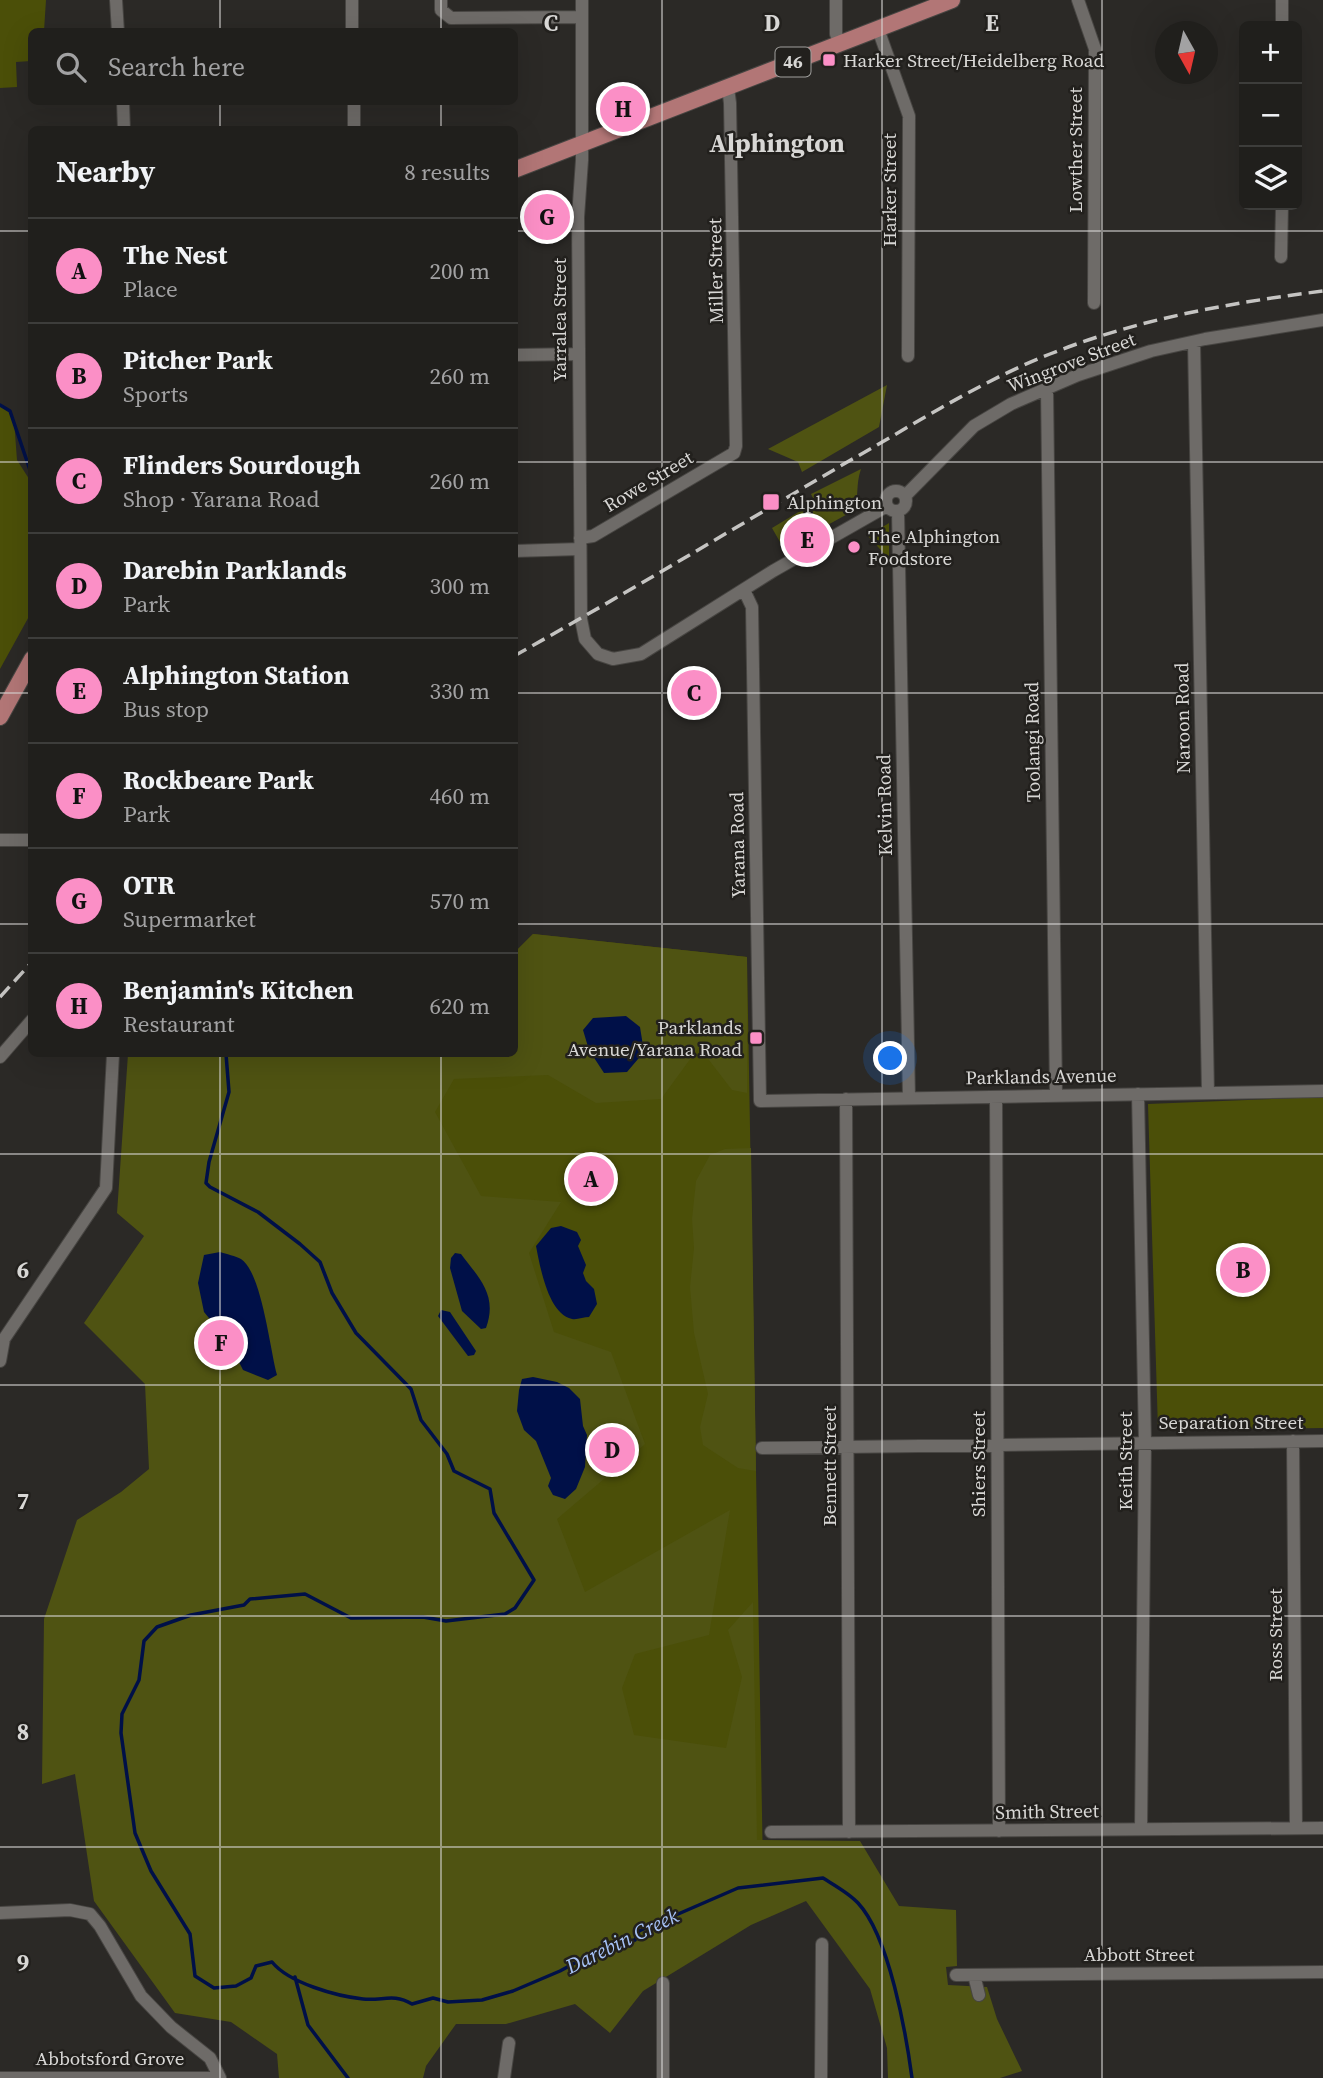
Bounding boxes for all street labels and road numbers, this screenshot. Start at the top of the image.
road number: 46 [776,48,810,76]
street label: Lowther Street [1062,87,1088,213]
street label: Harker Street [876,133,902,247]
street label: Miller Street [701,217,729,324]
street label: Yarralea Street [546,257,572,382]
street label: Wingrove Street [1003,325,1140,398]
street label: Rowe Street [598,444,698,518]
street label: Naroon Road [1168,662,1196,774]
street label: Toolangi Road [1018,681,1046,802]
street label: Kelvin Road [870,754,898,856]
street label: Yarana Road [723,791,751,898]
street label: Parklands Avenue [965,1062,1117,1090]
street label: Bennett Street [816,1405,842,1526]
street label: Separation Street [1159,1409,1304,1435]
street label: Shiers Street [965,1410,991,1517]
street label: Keith Street [1112,1411,1138,1510]
street label: Ross Street [1262,1588,1288,1681]
street label: Smith Street [995,1797,1100,1825]
street label: Abbott Street [1084,1941,1195,1967]
street label: Abbotsford Grove [36,2045,184,2071]

